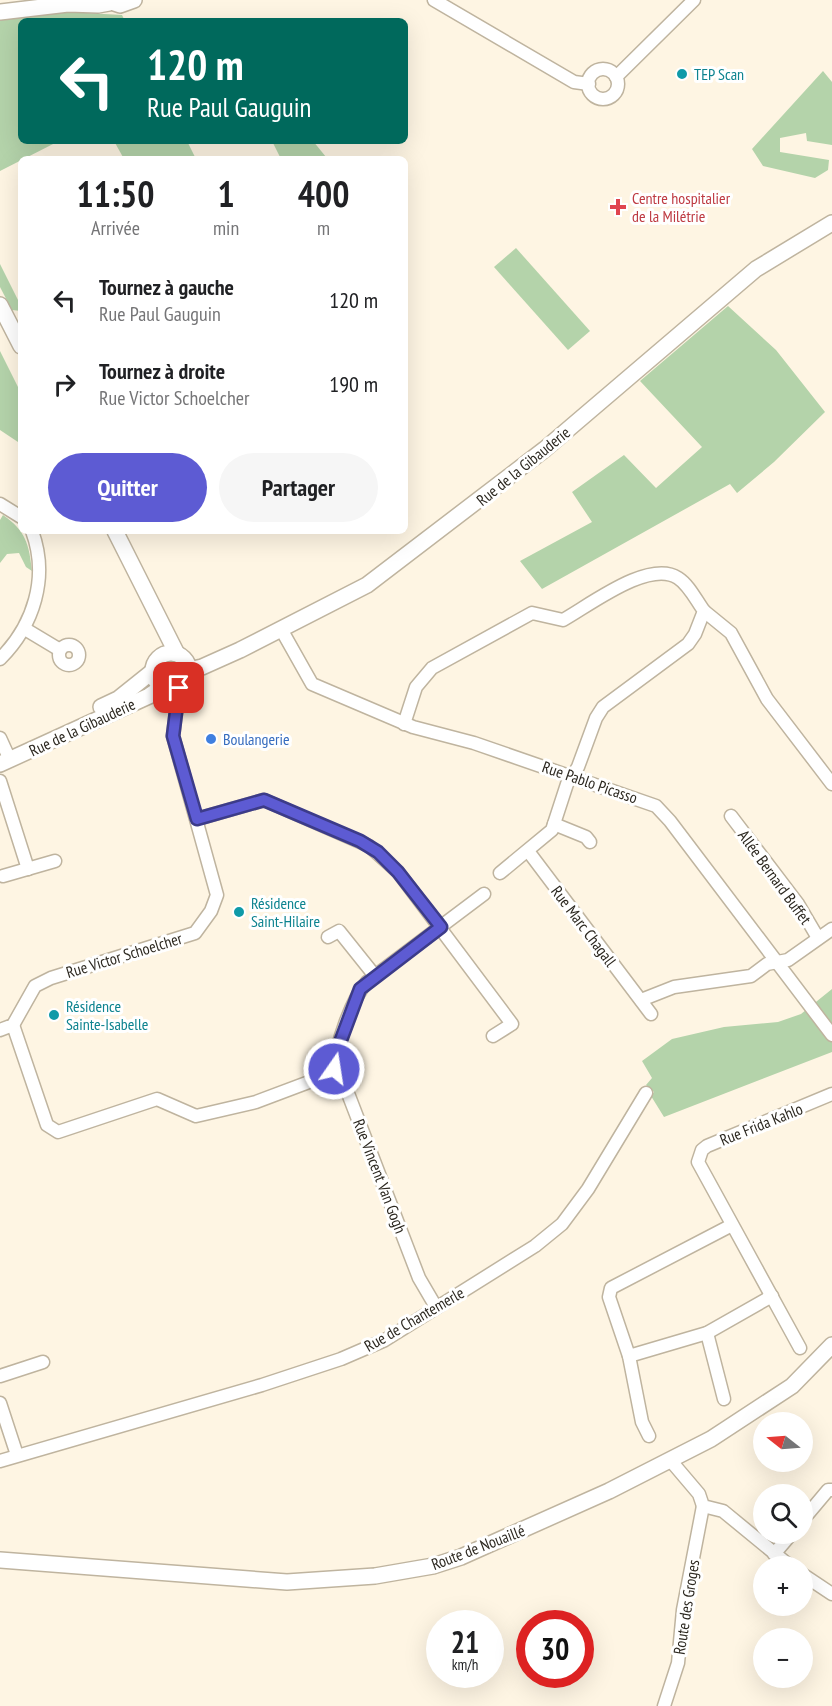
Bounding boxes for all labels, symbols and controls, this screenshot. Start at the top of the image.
text: 120 m [147,37,244,92]
icon: left [48,42,126,120]
place label: TEP Scan [694,64,744,84]
marker: TEP Scan [675,67,689,81]
text: Rue Paul Gauguin [147,90,311,124]
text: 11:50 [77,170,154,217]
text: 1 [217,170,235,217]
text: 400 [298,170,349,217]
place label: Centre hospitalier de la Milétrie [632,188,731,226]
marker: Centre hospitalier de la Milétrie [609,198,627,216]
text: Arrivée [91,215,140,241]
text: min [213,215,239,241]
text: m [317,215,330,241]
text: Tournez à gauche [99,273,234,301]
icon: left [48,284,81,317]
text: 120 m [329,286,378,314]
text: Rue Paul Gauguin [99,301,221,327]
text: Tournez à droite [99,357,225,385]
icon: right [48,368,81,401]
text: 190 m [329,370,378,398]
text: Rue Victor Schoelcher [99,385,249,411]
street label: Rue de la Gibauderie [472,422,574,510]
button: Quitter [48,453,207,522]
button: Partager [219,453,378,522]
pin [153,662,204,713]
icon: arrive [162,671,195,704]
street label: Rue de la Gibauderie [26,694,138,760]
place label: Boulangerie [223,729,290,749]
marker: Boulangerie [204,732,218,746]
street label: Rue Pablo Picasso [540,756,640,808]
street label: Allée Bernard Buffet [734,826,816,929]
street label: Rue Marc Chagall [547,882,621,971]
place label: Résidence Saint-Hilaire [251,893,320,931]
marker: Résidence Saint-Hilaire [232,905,246,919]
street label: Rue Victor Schoelcher [64,928,185,982]
place label: Résidence Sainte-Isabelle [66,996,148,1034]
marker: Résidence Sainte-Isabelle [47,1008,61,1022]
position arrow [302,1037,366,1101]
street label: Rue Frida Kahlo [717,1098,805,1150]
street label: Rue Vincent Van Gogh [349,1116,411,1236]
street label: Rue de Chantemerle [361,1282,467,1356]
north arrow [753,1412,813,1472]
map controls [753,1412,813,1688]
button: search [753,1484,813,1544]
street label: Route de Nouaillé [428,1520,528,1574]
button: + [753,1556,813,1616]
street label: Route des Groges [669,1558,703,1656]
speed limit sign: 30 [516,1610,594,1688]
text: 21 [451,1622,479,1661]
button: − [753,1628,813,1688]
text: km/h [452,1655,478,1674]

